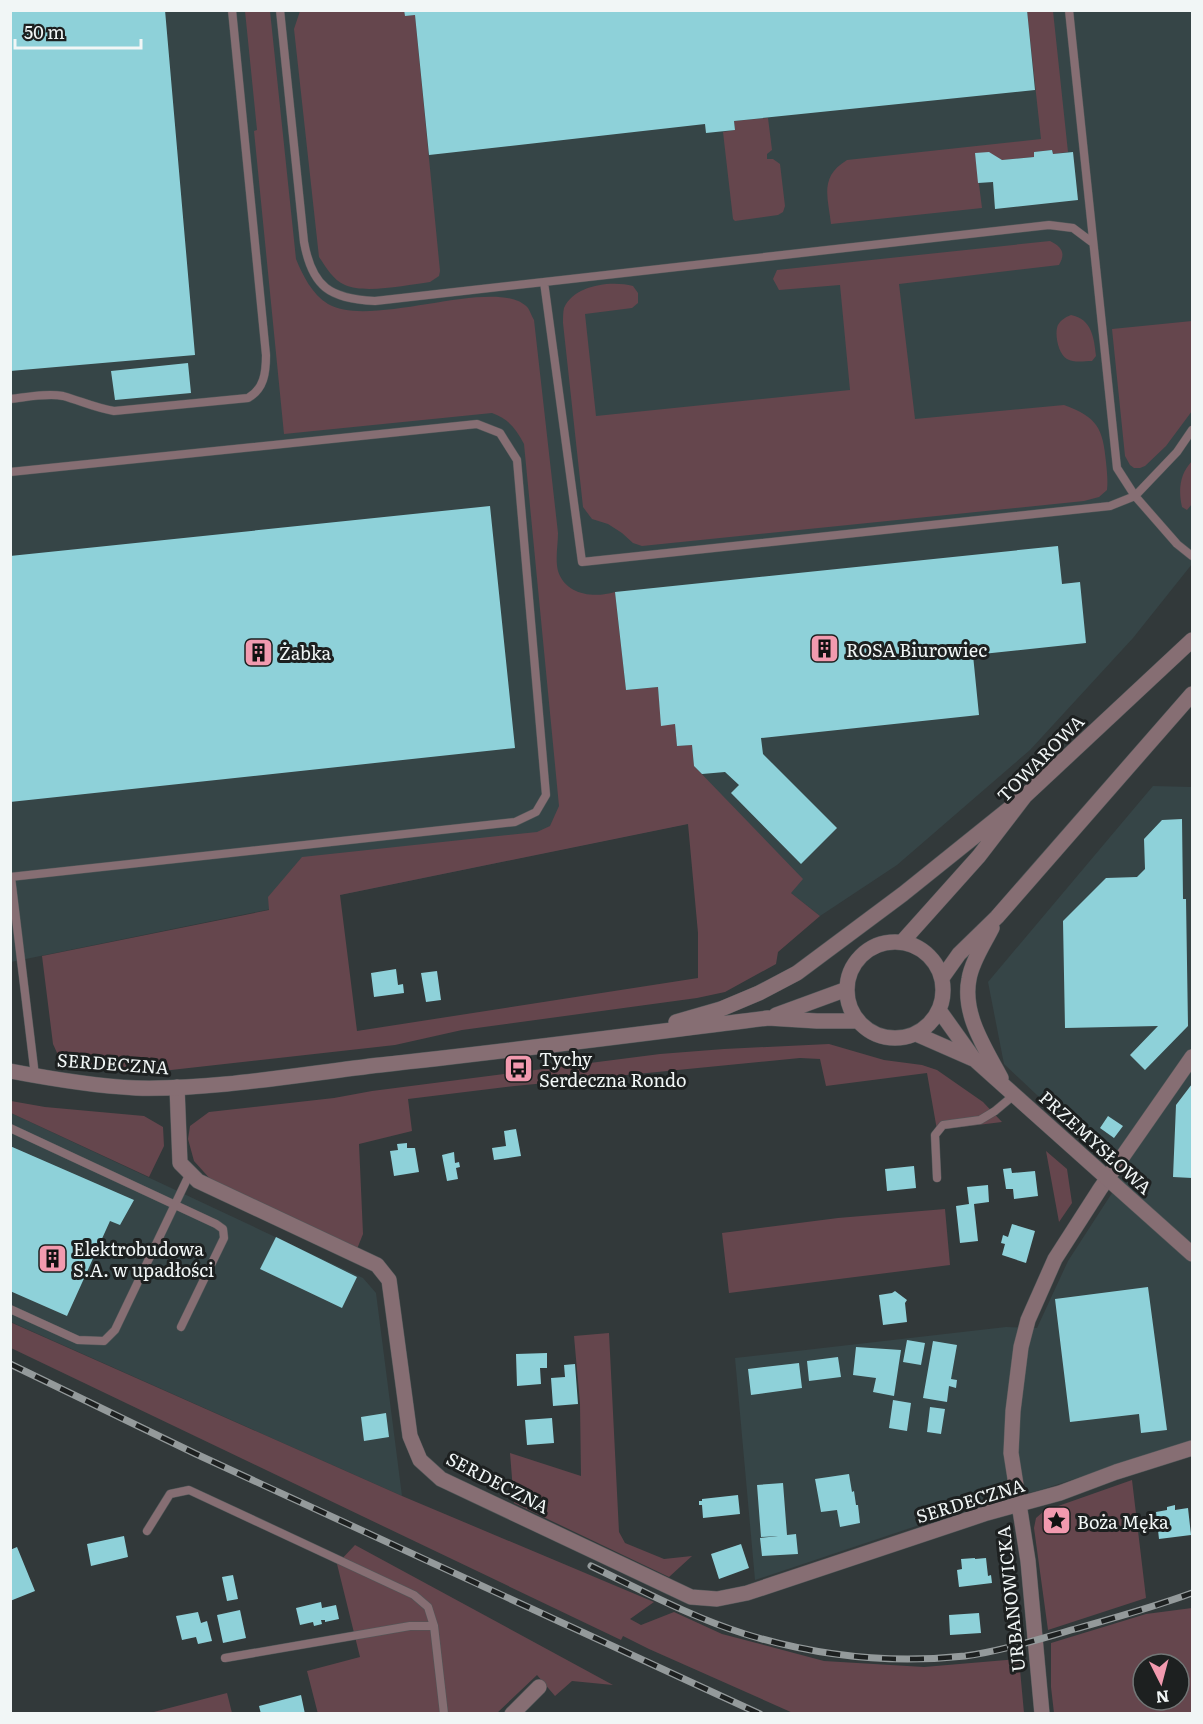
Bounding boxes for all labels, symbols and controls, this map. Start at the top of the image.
scale bar [15,12,141,50]
text: 50 m [24,18,65,45]
building icon: ROSA Biurowiec [809,633,841,665]
building icon: Żabka [242,636,274,668]
place label: ROSA Biurowiec [846,636,987,663]
place label: Żabka [279,639,332,666]
street label: TOWAROWA [990,708,1090,808]
place label: Tychy Serdeczna Rondo [539,1045,686,1093]
street label: SERDECZNA [56,1046,170,1080]
bus stop icon: Tychy Serdeczna Rondo [502,1052,534,1084]
street label: PRZEMYSŁOWA [1034,1084,1158,1200]
place label: Elektrobudowa S.A. w upadłości [73,1235,214,1283]
building icon: Elektrobudowa S.A. w upadłości [36,1242,68,1274]
street label: SERDECZNA [442,1445,554,1519]
street label: SERDECZNA [912,1471,1028,1529]
place icon: Boża Męka [1040,1505,1072,1537]
place label: Boża Męka [1077,1508,1169,1535]
street label: URBANOWICKA [989,1524,1031,1674]
north arrow [1131,1652,1191,1712]
text: N [1155,1685,1171,1711]

